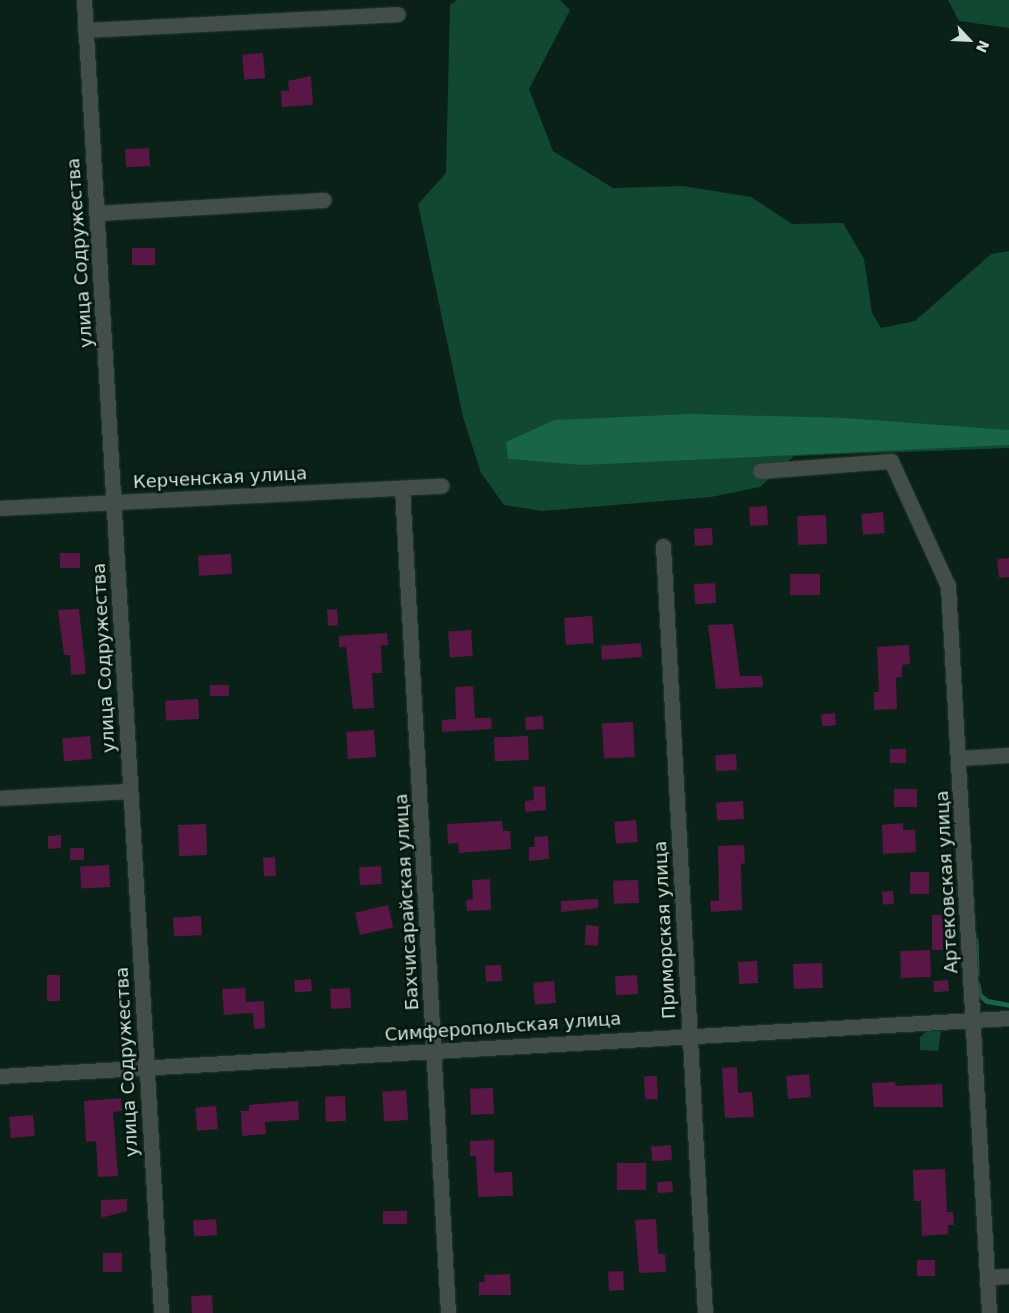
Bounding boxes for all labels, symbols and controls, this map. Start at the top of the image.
north arrow [944,15,994,65]
text: N [973,38,992,55]
street label: улица Содружества [63,157,97,349]
street label: Керченская улица [132,463,308,493]
street label: улица Содружества [88,562,120,754]
street label: Артековская улица [931,790,963,974]
street label: Бахчисарайская улица [391,793,423,1011]
street label: Приморская улица [650,840,680,1020]
street label: улица Содружества [111,966,143,1158]
street label: Симферопольская улица [384,1008,622,1046]

